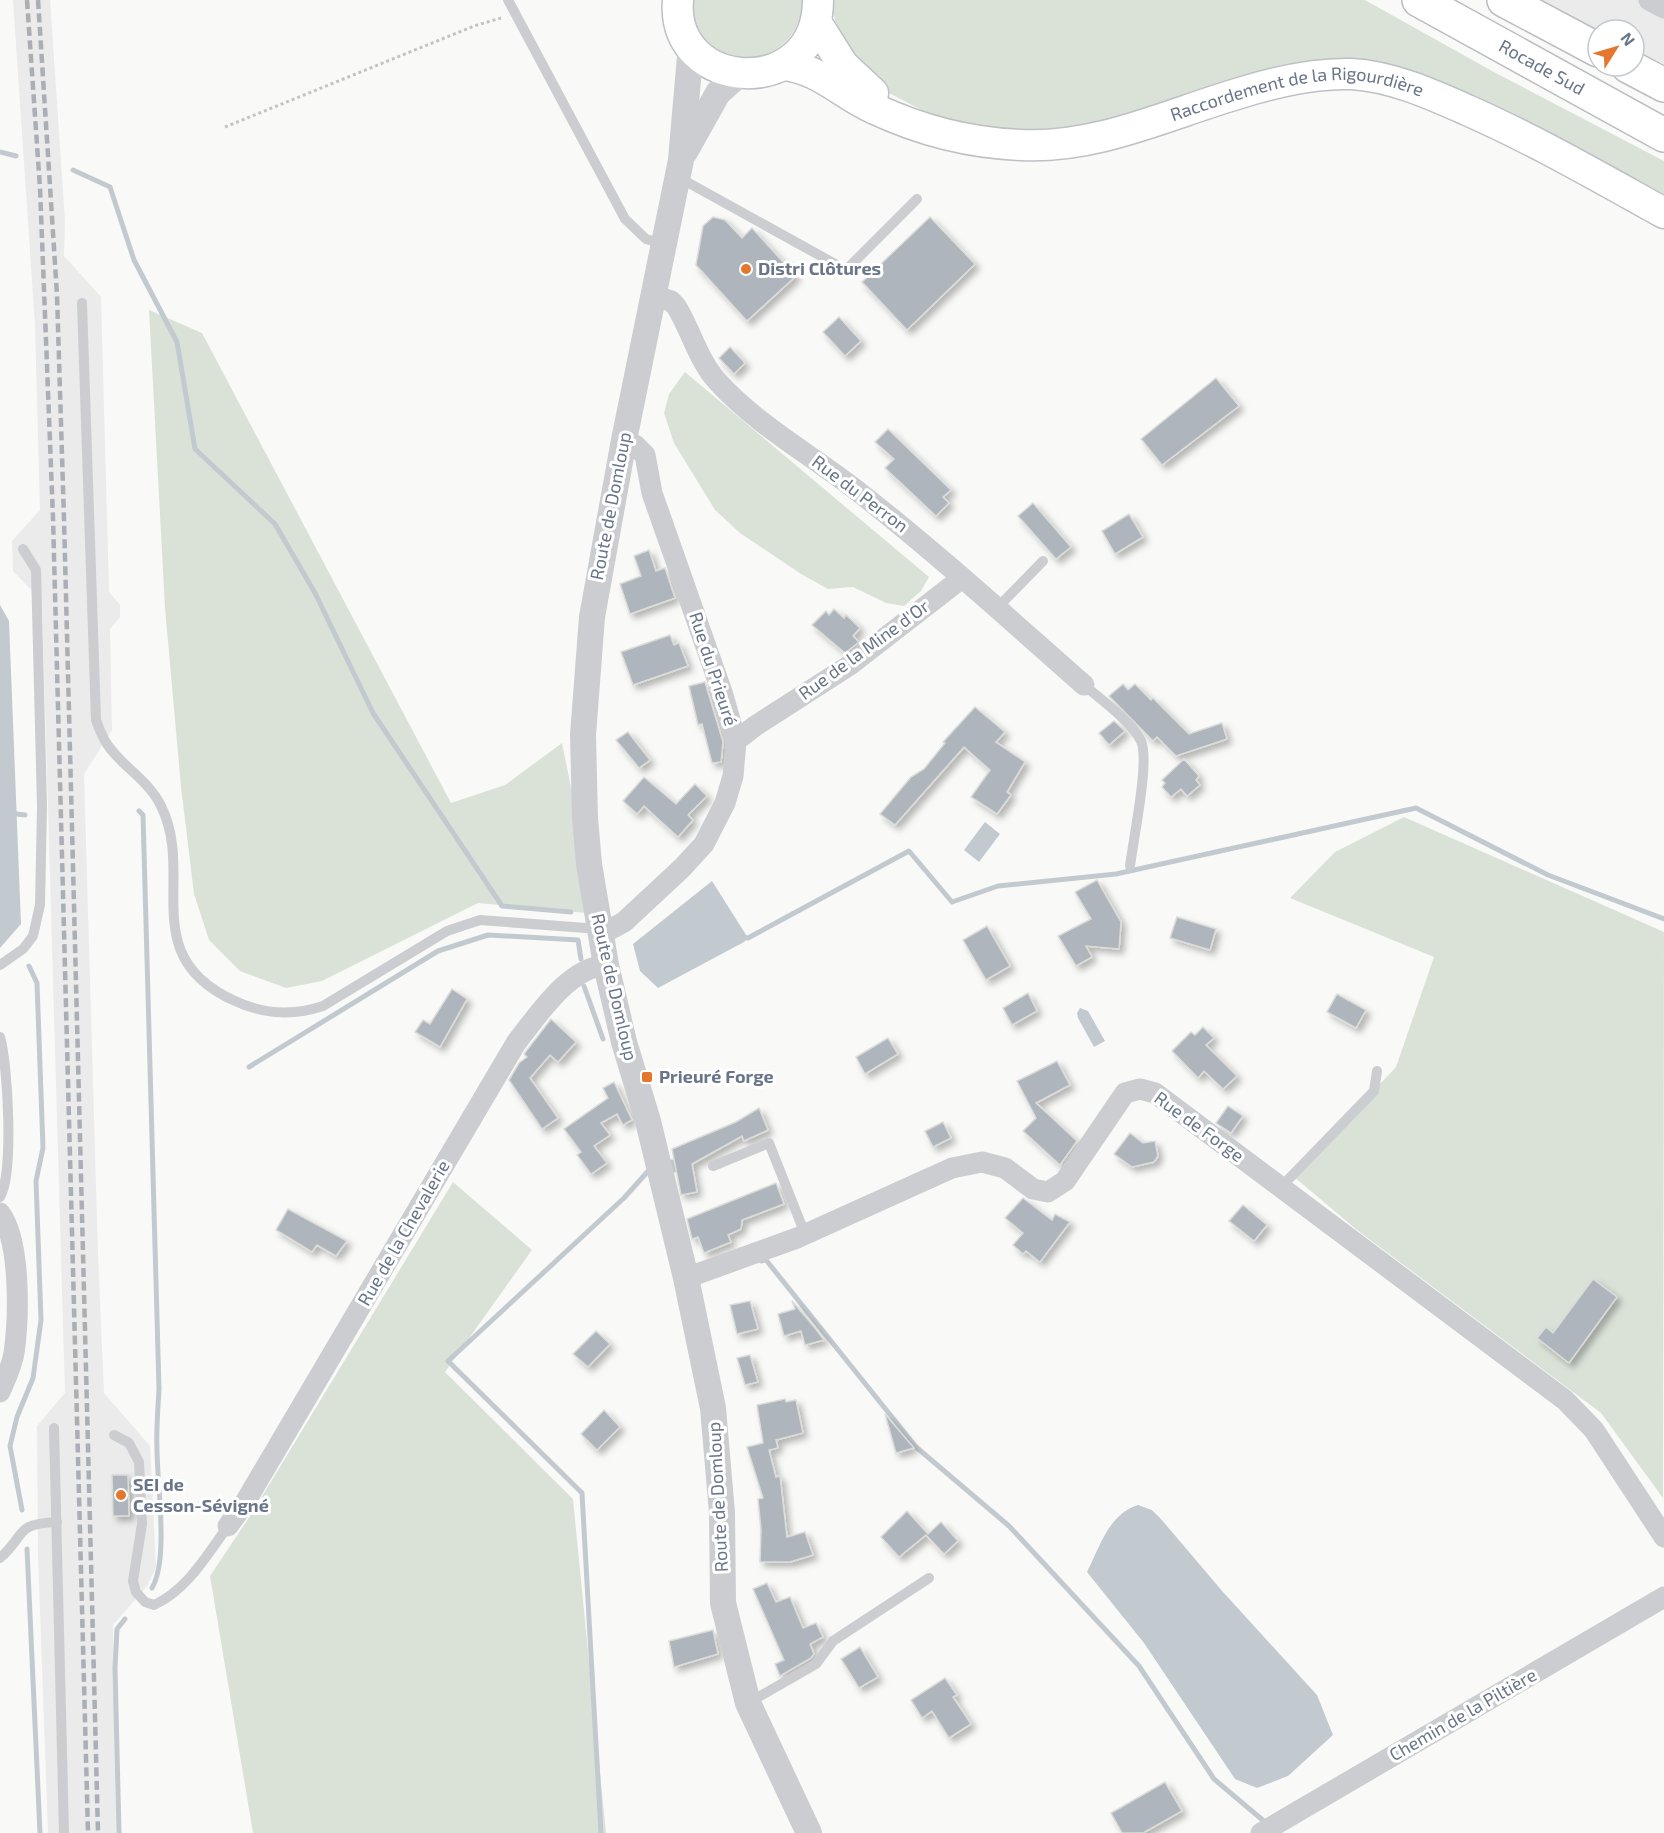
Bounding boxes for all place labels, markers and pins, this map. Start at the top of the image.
place label: Distri Clôtures [758,257,881,279]
marker: Distri Clôtures [739,262,753,276]
place label: Prieuré Forge [659,1065,774,1087]
marker: Prieuré Forge [640,1070,654,1084]
place label: SEI de Cesson-Sévigné [133,1473,269,1516]
marker: SEI de Cesson-Sévigné [114,1488,128,1502]

